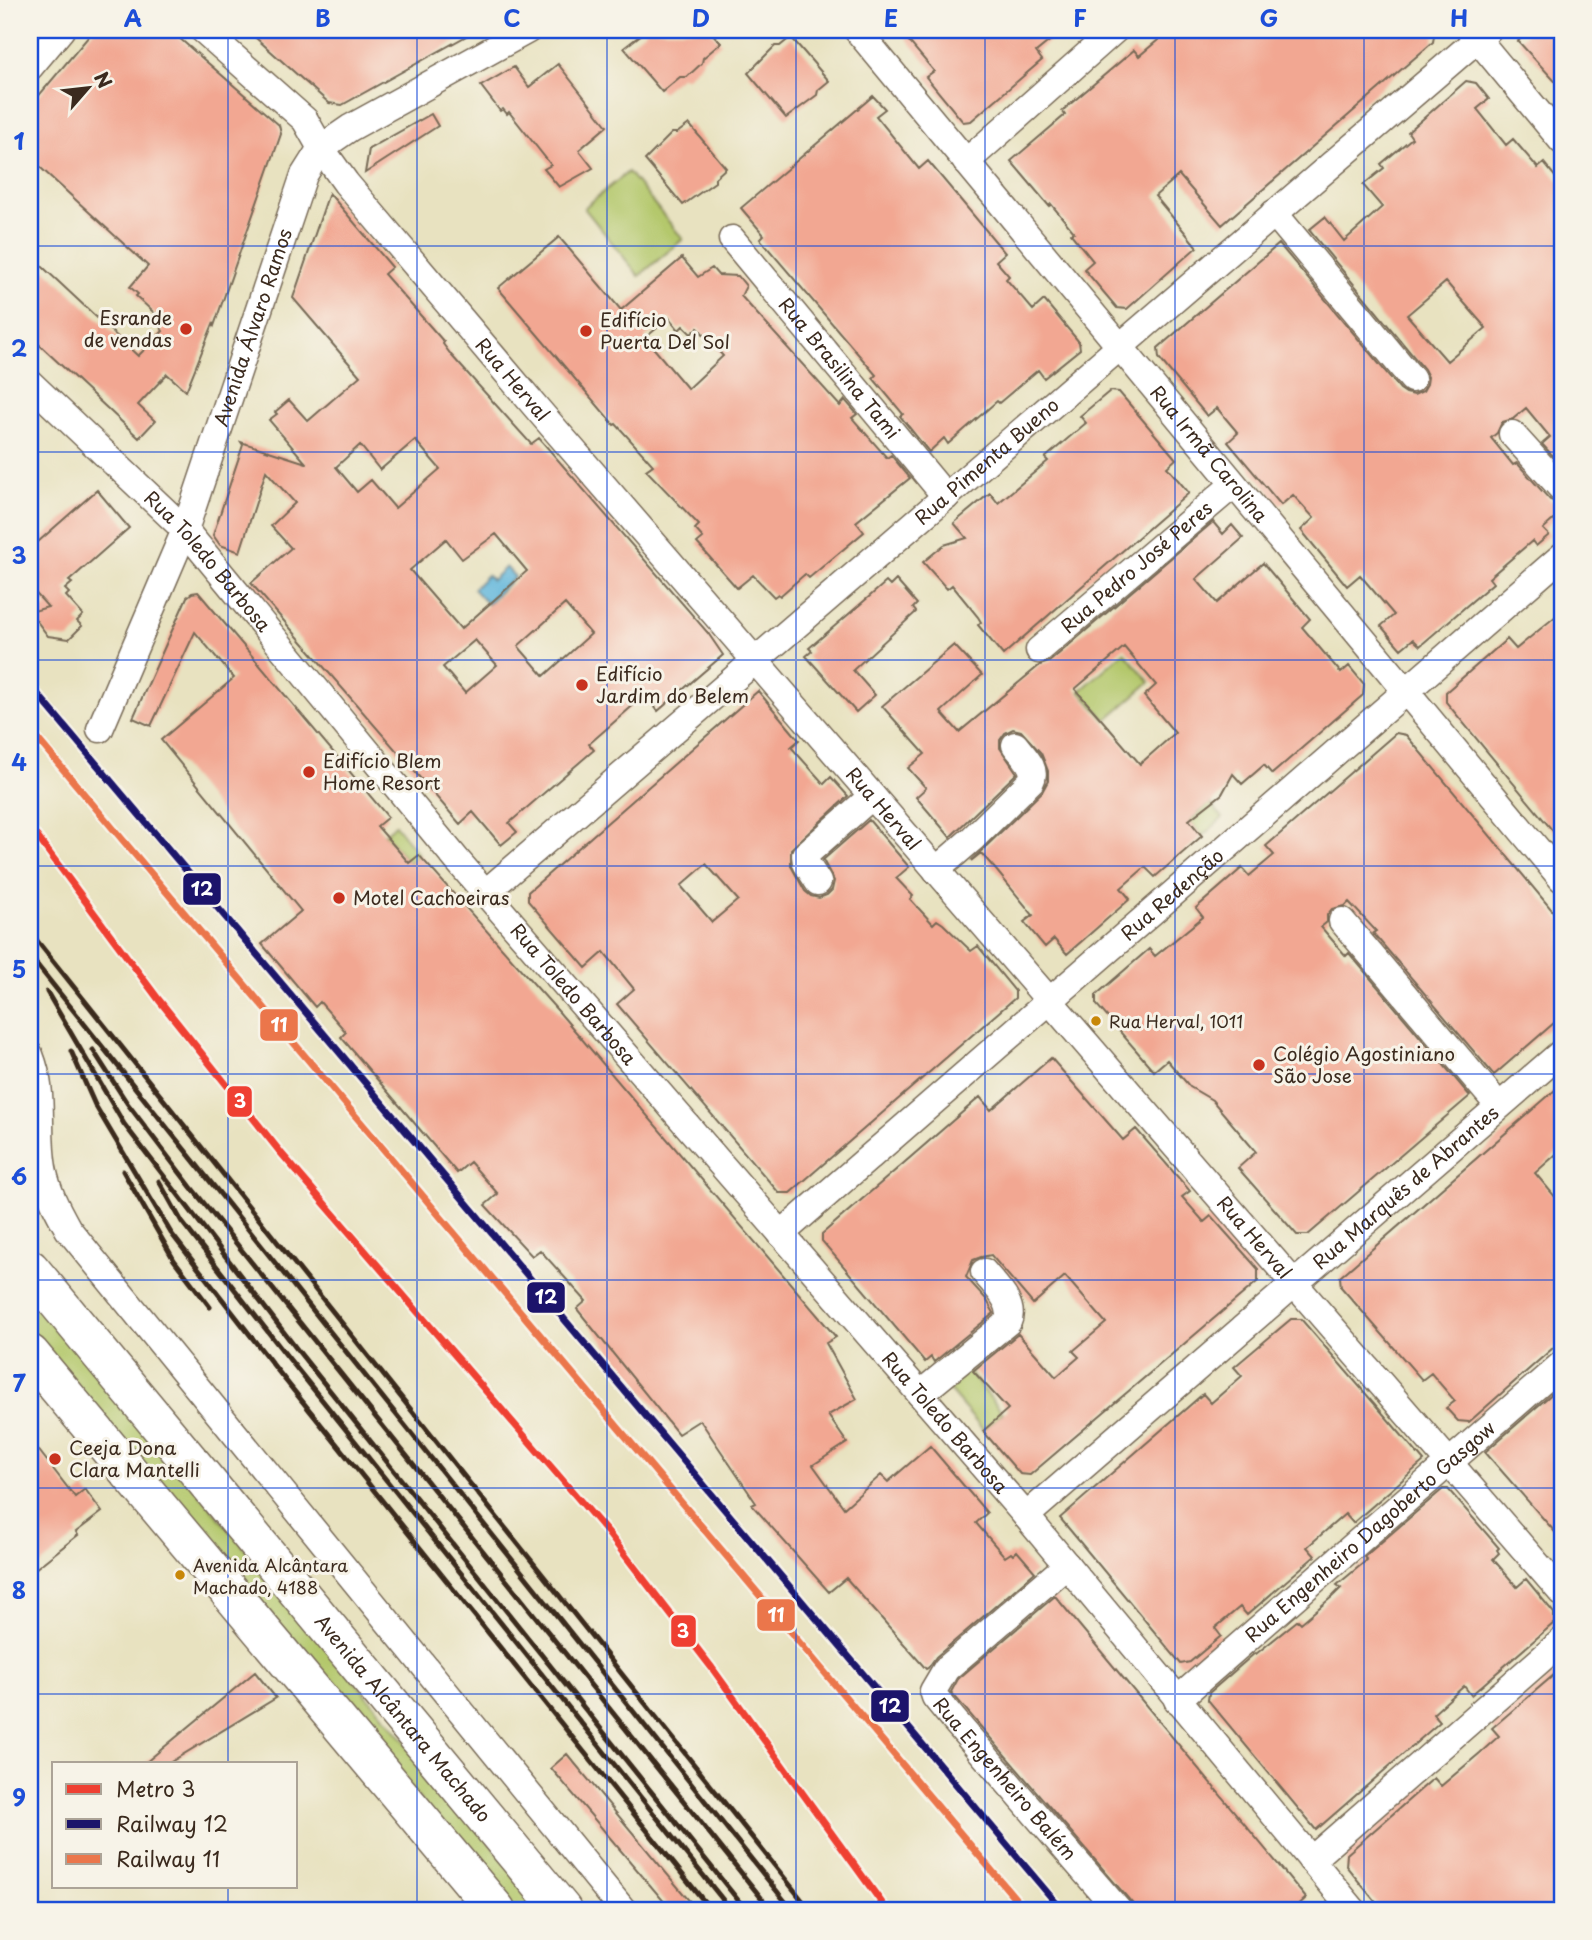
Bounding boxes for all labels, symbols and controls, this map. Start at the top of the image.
text: A [124,0,142,35]
text: B [315,0,331,35]
text: C [503,0,521,35]
text: D [692,0,710,35]
text: E [884,0,898,35]
text: F [1073,0,1087,35]
text: G [1260,0,1278,35]
text: H [1450,0,1468,35]
north arrow [52,52,122,122]
text: N [88,66,120,93]
text: 1 [14,123,25,158]
street label: Avenida Álvaro Ramos [206,225,298,430]
street label: Rua Brasilina Tami [773,291,907,445]
place label: Esrande de vendas [84,303,172,353]
place label: Edifício Puerta Del Sol [600,305,730,355]
marker: Esrande de vendas [178,321,194,337]
marker: Edifício Puerta Del Sol [578,323,594,339]
text: 2 [11,330,27,365]
street label: Rua Herval [470,331,557,427]
street label: Rua Irmã Carolina [1144,379,1275,528]
street label: Rua Pimenta Bueno [908,390,1064,531]
street label: Rua Toledo Barbosa [139,484,278,637]
street label: Rua Pedro José Peres [1054,494,1218,639]
text: 3 [11,537,27,572]
place label: Edifício Jardim do Belem [596,659,749,709]
marker: Edifício Jardim do Belem [574,677,590,693]
text: 4 [11,744,27,779]
place label: Edifício Blem Home Resort [323,746,442,796]
street label: Rua Herval [840,760,928,856]
marker: Edifício Blem Home Resort [301,764,317,780]
street label: Rua Redenção [1114,841,1229,946]
line badge: 12 [182,872,222,906]
text: 12 [191,874,213,902]
place label: Motel Cachoeiras [353,883,509,911]
marker: Motel Cachoeiras [331,890,347,906]
street label: Rua Toledo Barbosa [505,916,644,1071]
text: 5 [12,951,26,986]
line badge: 11 [259,1008,299,1042]
place label: Rua Herval, 1011 [1109,1008,1243,1034]
text: 11 [270,1010,288,1038]
marker: Rua Herval, 1011 [1089,1014,1103,1028]
place label: Colégio Agostiniano São Jose [1273,1039,1455,1089]
marker: Colégio Agostiniano São Jose [1251,1057,1267,1073]
line badge: 3 [226,1085,253,1118]
text: 3 [234,1086,246,1114]
street label: Rua Marquês de Abrantes [1306,1098,1504,1275]
text: 6 [11,1158,27,1193]
street label: Rua Herval [1211,1189,1299,1284]
line badge: 12 [526,1281,566,1314]
text: 12 [535,1282,557,1310]
street label: Rua Toledo Barbosa [876,1345,1015,1499]
text: 7 [12,1365,26,1400]
street label: Rua Engenheiro Dagoberto Gasgow [1238,1414,1501,1648]
place label: Ceeja Dona Clara Mantelli [69,1433,200,1483]
marker: Ceeja Dona Clara Mantelli [47,1451,63,1467]
place label: Avenida Alcântara Machado, 4188 [193,1552,348,1600]
marker: Avenida Alcântara Machado, 4188 [173,1568,187,1582]
text: 8 [12,1572,26,1607]
line badge: 11 [756,1598,796,1632]
text: 11 [767,1600,785,1628]
street label: Avenida Alcântara Machado [309,1608,498,1828]
line badge: 3 [670,1614,697,1648]
text: 3 [677,1616,689,1644]
line badge: 12 [870,1689,910,1723]
street label: Rua Engenheiro Balém [927,1690,1084,1866]
text: 12 [879,1691,901,1719]
legend [52,1762,298,1888]
text: Metro 3 [116,1772,195,1804]
text: 9 [12,1779,26,1814]
text: Railway 12 [116,1807,228,1839]
text: Railway 11 [116,1842,220,1874]

